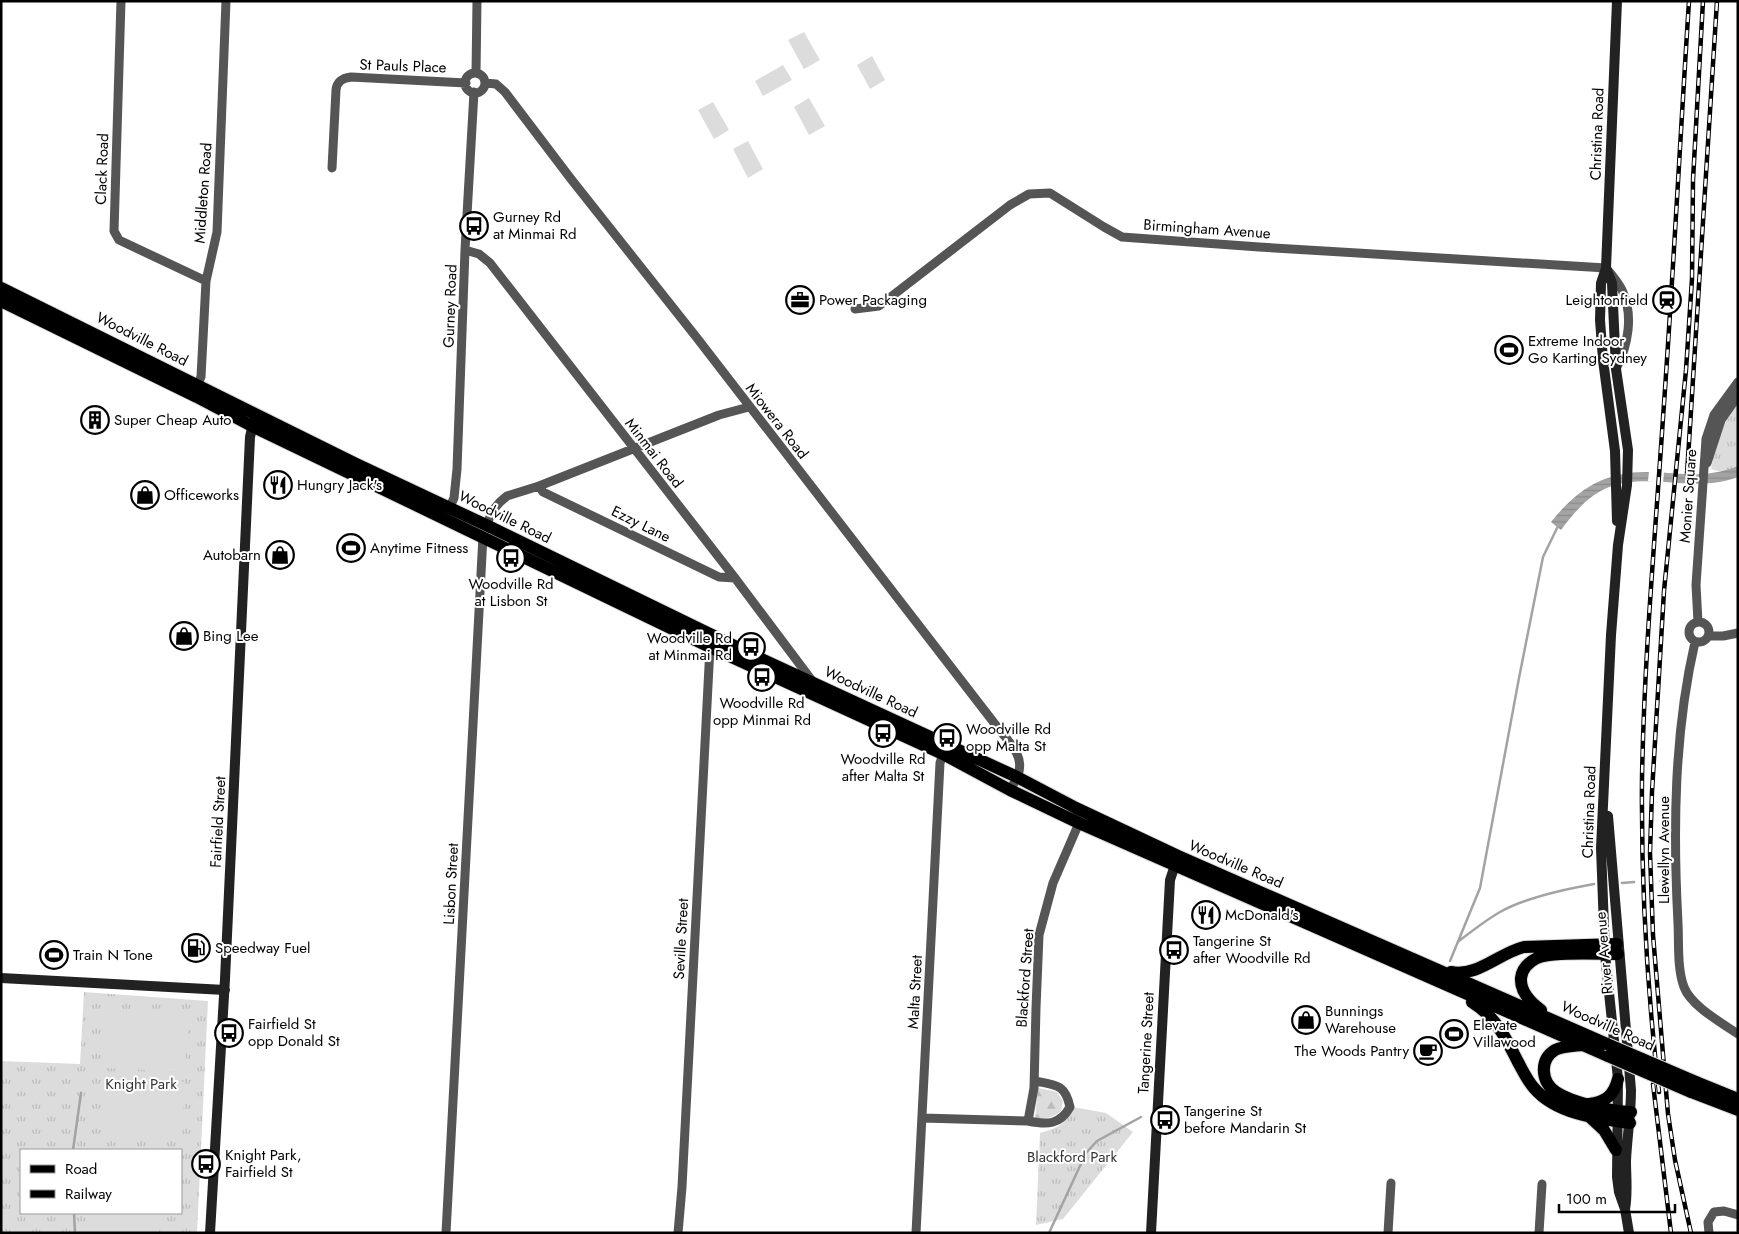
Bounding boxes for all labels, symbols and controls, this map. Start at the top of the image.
street label: St Pauls Place [359,53,447,79]
street label: Christina Road [1584,87,1610,181]
street label: Clack Road [90,133,114,205]
street label: Middleton Road [189,142,217,244]
place label: Gurney Rd at Minmai Rd [493,206,577,245]
bus stop icon: Gurney Rd at Minmai Rd [459,211,489,241]
street label: Birmingham Avenue [1143,214,1272,244]
street label: Gurney Road [438,264,462,348]
office icon: Power Packaging [785,285,815,315]
station icon: Leightonfield [1652,285,1682,315]
place label: Power Packaging [819,289,927,311]
place label: Leightonfield [1566,289,1648,311]
street label: Woodville Road [92,306,192,372]
place label: Extreme Indoor Go Karting Sydney [1528,330,1647,369]
sports icon: Extreme Indoor Go Karting Sydney [1494,335,1524,365]
street label: Miowera Road [740,378,814,464]
building icon: Super Cheap Auto [80,405,110,435]
place label: Super Cheap Auto [114,409,231,431]
street label: Minmai Road [620,413,688,493]
street label: Monier Square [1674,448,1702,544]
restaurant icon: Hungry Jack's [263,470,293,500]
place label: Hungry Jack's [297,474,382,496]
shop icon: Officeworks [130,480,160,510]
place label: Officeworks [164,484,239,506]
street label: Woodville Road [455,485,555,549]
street label: Ezzy Lane [608,500,675,548]
sports icon: Anytime Fitness [336,533,366,563]
place label: Anytime Fitness [370,537,468,559]
shop icon: Autobarn [265,540,295,570]
bus stop icon: Woodville Rd at Lisbon St [496,543,526,573]
place label: Autobarn [203,544,261,566]
place label: Woodville Rd at Lisbon St [468,573,554,612]
shop icon: Bing Lee [169,621,199,651]
place label: Bing Lee [203,625,259,647]
place label: Woodville Rd at Minmai Rd [647,627,732,666]
bus stop icon: Woodville Rd at Minmai Rd [736,632,766,662]
street label: Woodville Road [821,661,921,723]
bus stop icon: Woodville Rd opp Minmai Rd [747,662,777,692]
place label: Woodville Rd opp Minmai Rd [713,692,811,731]
bus stop icon: Woodville Rd after Malta St [868,718,898,748]
place label: Woodville Rd opp Malta St [966,718,1051,757]
bus stop icon: Woodville Rd opp Malta St [932,723,962,753]
place label: Woodville Rd after Malta St [840,748,926,787]
street label: Christina Road [1576,765,1602,859]
street label: Fairfield Street [205,775,231,868]
street label: Llewellyn Avenue [1653,796,1675,904]
street label: Woodville Road [1185,834,1287,894]
street label: Lisbon Street [438,842,464,925]
street label: Seville Street [668,898,694,980]
restaurant icon: McDonald's [1191,900,1221,930]
place label: McDonald's [1225,904,1299,926]
street label: River Avenue [1589,911,1619,995]
street label: Blackford Street [1011,927,1039,1028]
place label: Tangerine St after Woodville Rd [1193,930,1311,969]
fuel station icon: Speedway Fuel [181,933,211,963]
bus stop icon: Tangerine St after Woodville Rd [1159,935,1189,965]
place label: Speedway Fuel [215,937,310,959]
sports icon: Train N Tone [39,940,69,970]
place label: Train N Tone [73,944,153,966]
street label: Malta Street [902,954,928,1029]
street label: Tangerine Street [1132,991,1160,1094]
street label: Woodville Road [1558,995,1658,1057]
place label: Bunnings Warehouse [1325,1000,1396,1039]
shop icon: Bunnings Warehouse [1291,1005,1321,1035]
place label: Fairfield St opp Donald St [248,1013,340,1052]
place label: Elevate Villawood [1473,1014,1536,1053]
bus stop icon: Fairfield St opp Donald St [214,1018,244,1048]
sports icon: Elevate Villawood [1439,1019,1469,1049]
cafe icon: The Woods Pantry [1413,1036,1443,1066]
place label: The Woods Pantry [1294,1040,1409,1062]
park label: Knight Park [105,1073,177,1095]
place label: Tangerine St before Mandarin St [1184,1100,1307,1139]
bus stop icon: Tangerine St before Mandarin St [1150,1105,1180,1135]
place label: Knight Park, Fairfield St [225,1144,302,1183]
park label: Blackford Park [1027,1146,1118,1168]
legend [20,1149,182,1214]
bus stop icon: Knight Park, Fairfield St [191,1149,221,1179]
text: Road [65,1158,97,1180]
scale bar [1559,1182,1675,1214]
text: Railway [65,1183,112,1205]
text: 100 m [1566,1188,1607,1210]

